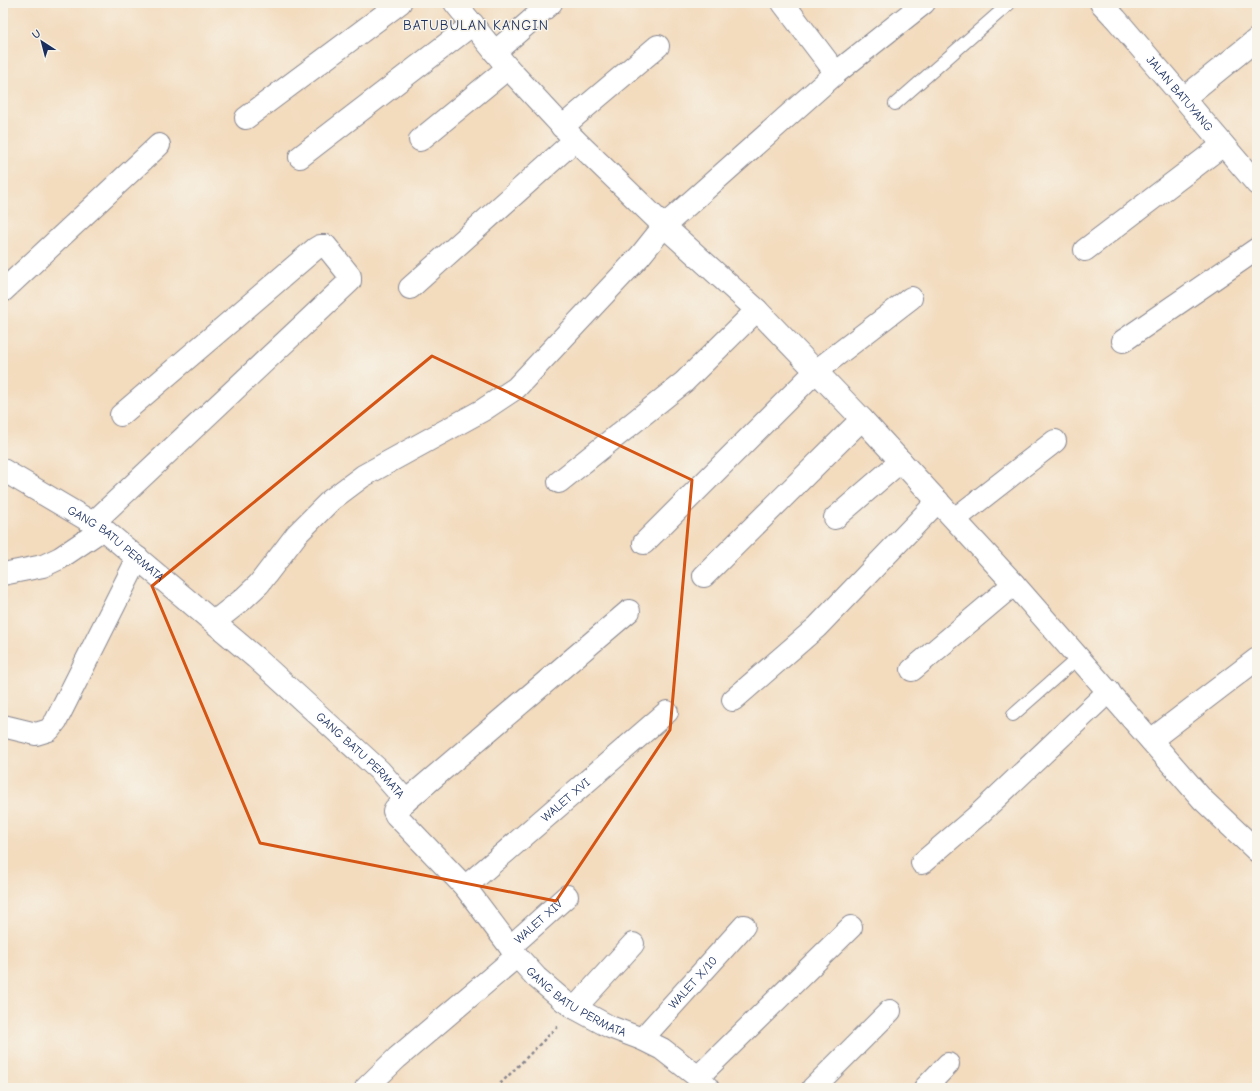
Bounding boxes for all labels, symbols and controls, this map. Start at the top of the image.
district label: BATUBULAN KANGIN [403,17,549,34]
north arrow [22,22,62,62]
text: U [30,27,43,42]
street label: JALAN BATUYANG [1144,53,1216,135]
street label: GANG BATU PERMATA [65,503,167,584]
street label: GANG BATU PERMATA [313,709,407,801]
street label: WALET XVI [538,775,593,825]
street label: WALET XIV [511,896,566,947]
street label: WALET X/10 [666,953,720,1012]
street label: GANG BATU PERMATA [523,964,628,1039]

